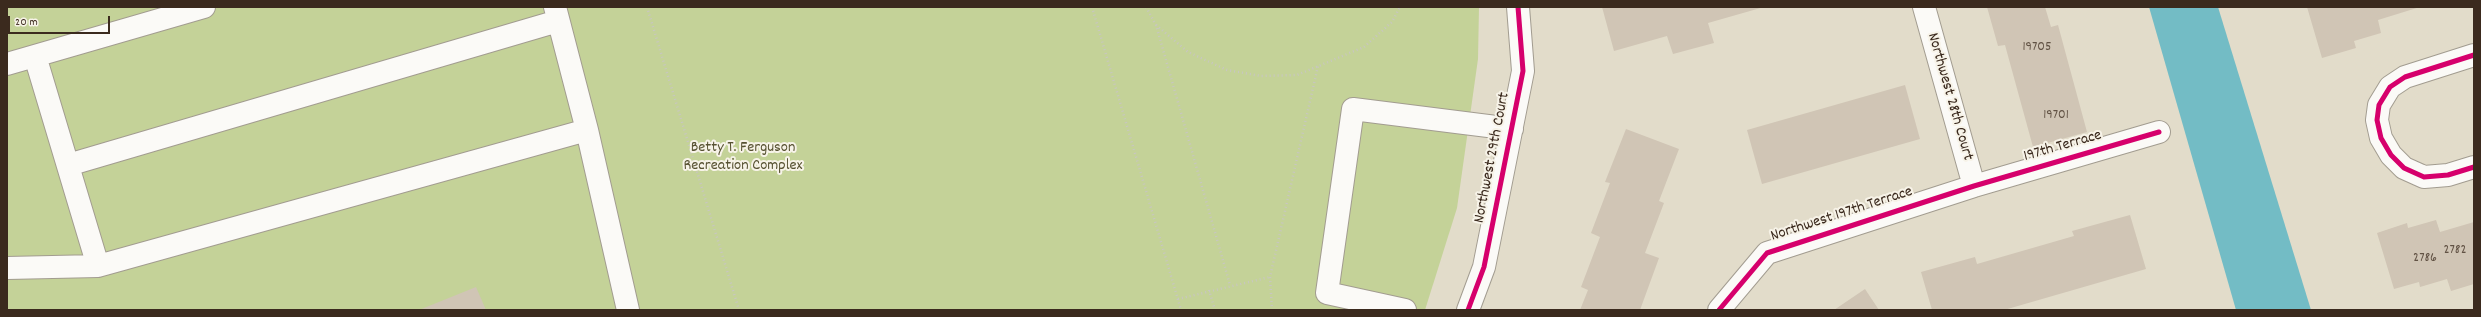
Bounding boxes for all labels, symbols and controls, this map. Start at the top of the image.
scale bar [10,8,112,34]
text: 20 m [15,14,38,31]
street label: Northwest 28th Court [1922,31,1976,163]
house number: 19705 [2023,40,2051,56]
street label: Northwest 29th Court [1471,91,1515,225]
house number: 19701 [2043,108,2069,124]
street label: 197th Terrace [2022,127,2104,167]
park label: Betty T. Ferguson Recreation Complex [684,139,802,177]
street label: Northwest 197th Terrace [1769,183,1915,247]
house number: 2782 [2443,243,2467,259]
house number: 2786 [2413,251,2437,267]

